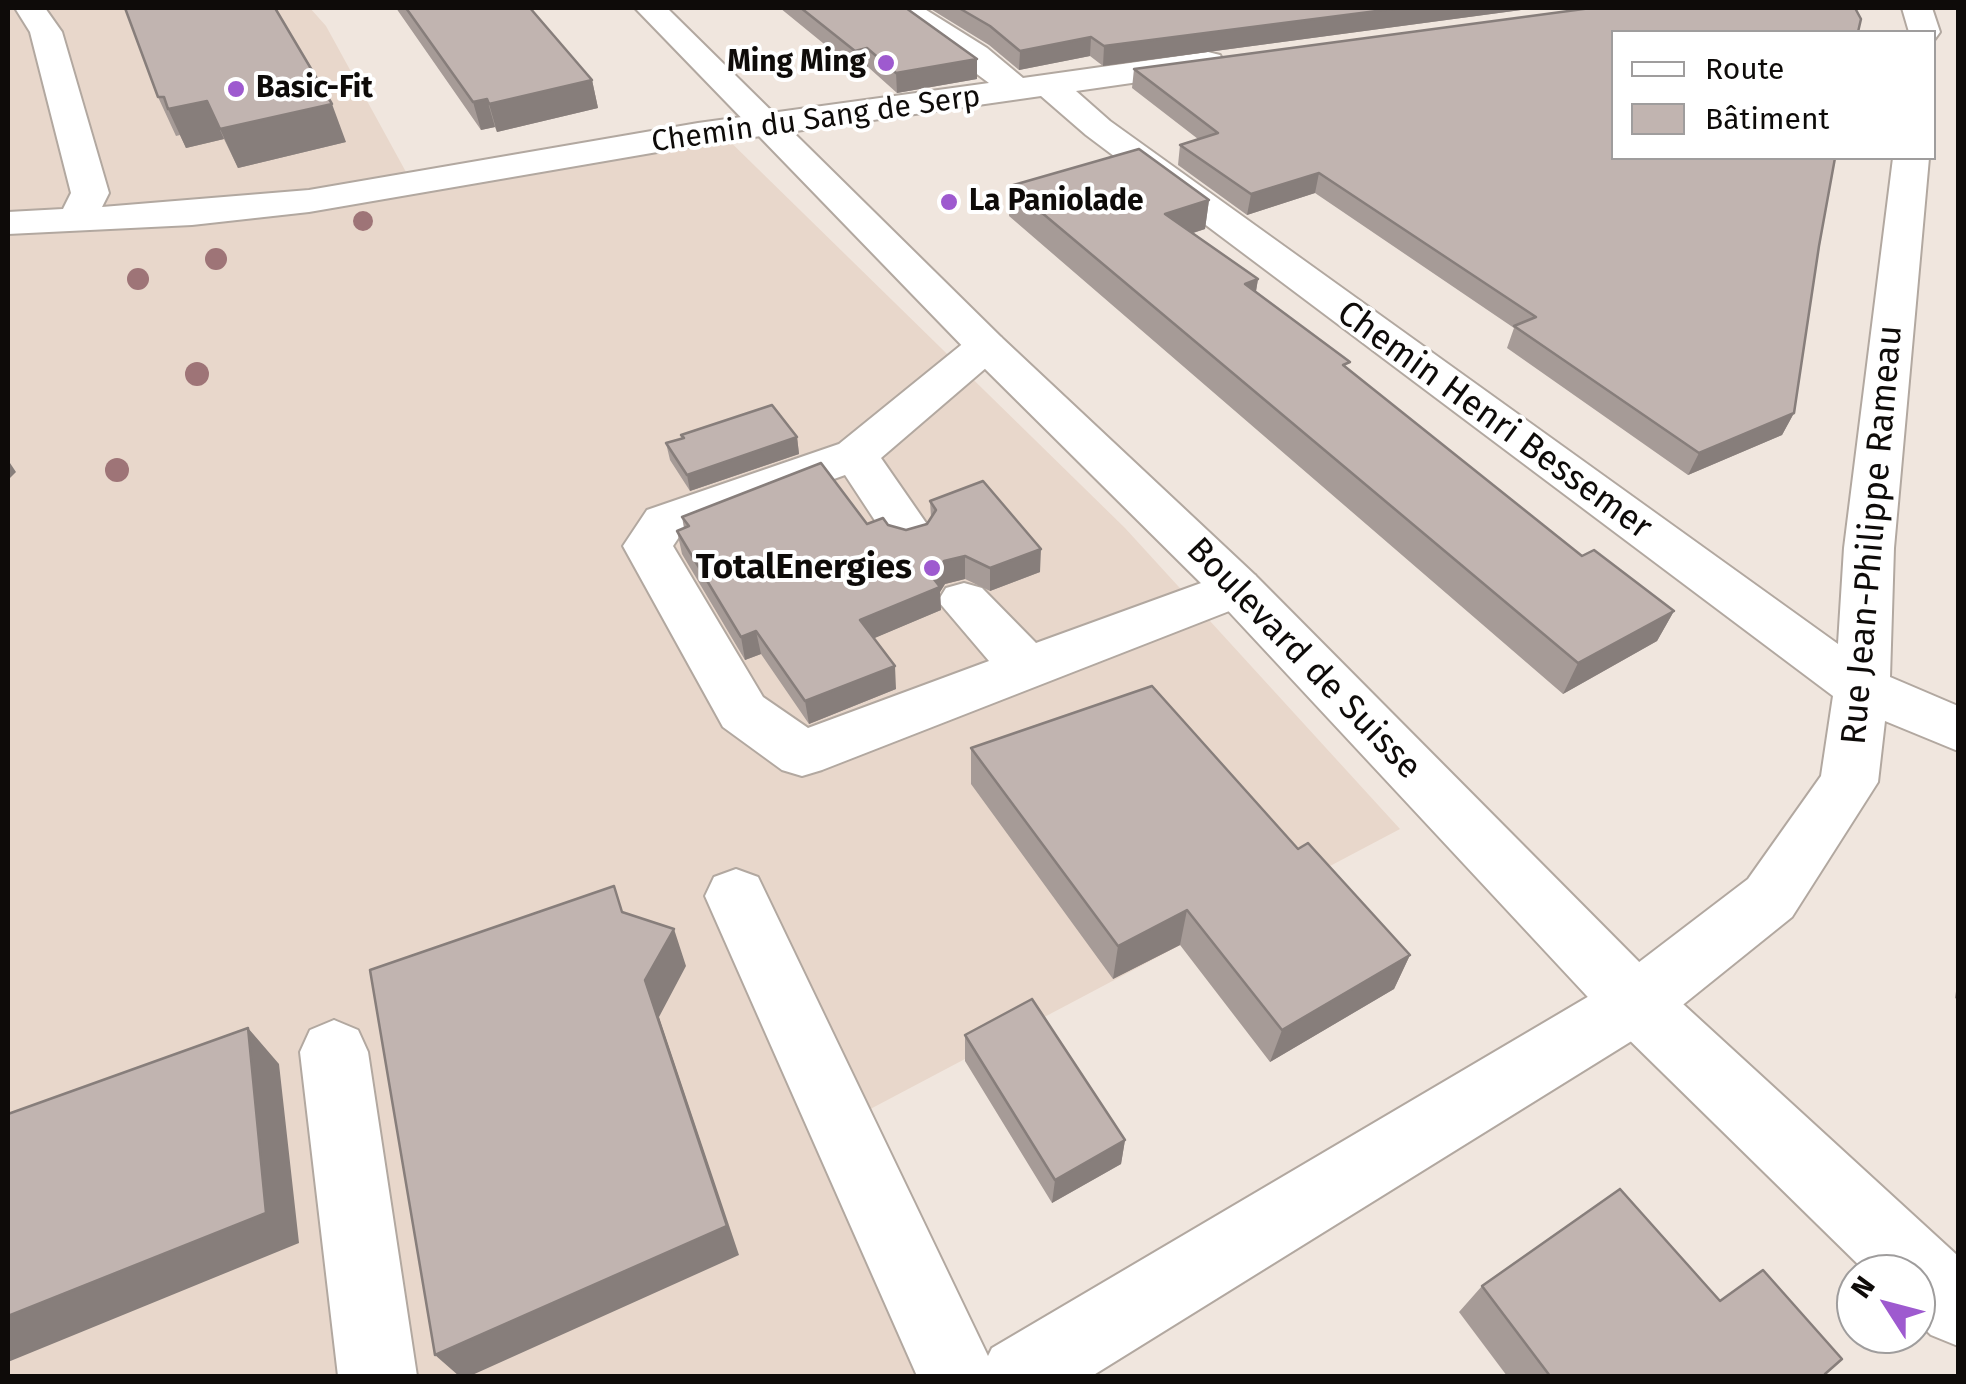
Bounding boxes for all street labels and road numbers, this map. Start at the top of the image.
street label: Chemin du Sang de Serp [649,79,983,161]
street label: Chemin Henri Bessemer [1328,293,1660,549]
street label: Rue Jean-Philippe Rameau [1834,323,1912,747]
street label: Boulevard de Suisse [1177,530,1429,788]

